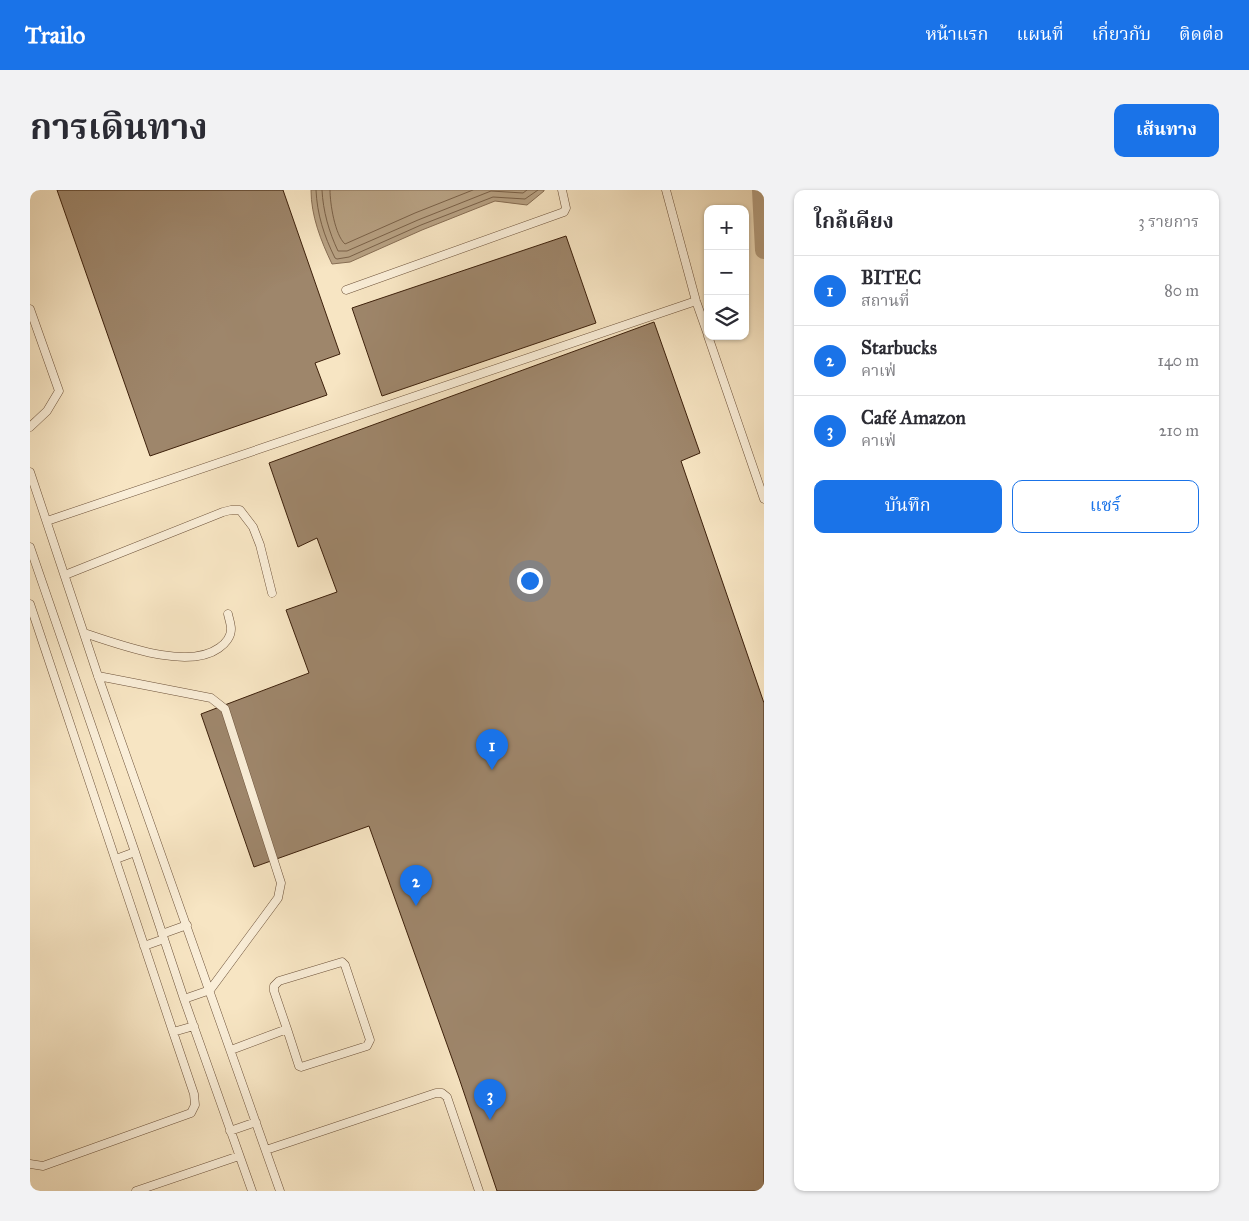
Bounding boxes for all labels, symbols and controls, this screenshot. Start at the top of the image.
text: Trailo [25,20,85,50]
text: หน้าแรก [925,23,988,45]
text: แผนที่ [1016,23,1064,45]
text: เกี่ยวกับ [1092,23,1151,45]
text: ติดต่อ [1179,23,1224,45]
button: เส้นทาง [1114,104,1219,157]
text: การเดินทาง [30,106,208,149]
map controls [704,205,749,340]
button: + [704,205,749,250]
text: ใกล้เคียง [814,208,894,234]
text: 3 รายการ [1138,212,1199,231]
button: − [704,250,749,295]
text: BITEC [861,266,921,289]
text: 1 [827,281,833,300]
text: 80 m [1164,281,1199,300]
text: สถานที่ [861,291,909,310]
button: layers [704,295,749,340]
text: Starbucks [861,336,937,359]
text: 2 [826,351,834,370]
text: 140 m [1158,351,1199,370]
text: คาเฟ่ [861,361,896,380]
text: Café Amazon [861,406,966,429]
text: 3 [827,421,833,440]
text: 210 m [1159,421,1199,440]
text: คาเฟ่ [861,431,896,450]
button: บันทึก [814,480,1002,533]
button: แชร์ [1012,480,1199,533]
your location [517,568,543,594]
pin: 1 [476,729,508,770]
pin: 2 [400,865,432,906]
pin: 3 [474,1079,506,1120]

